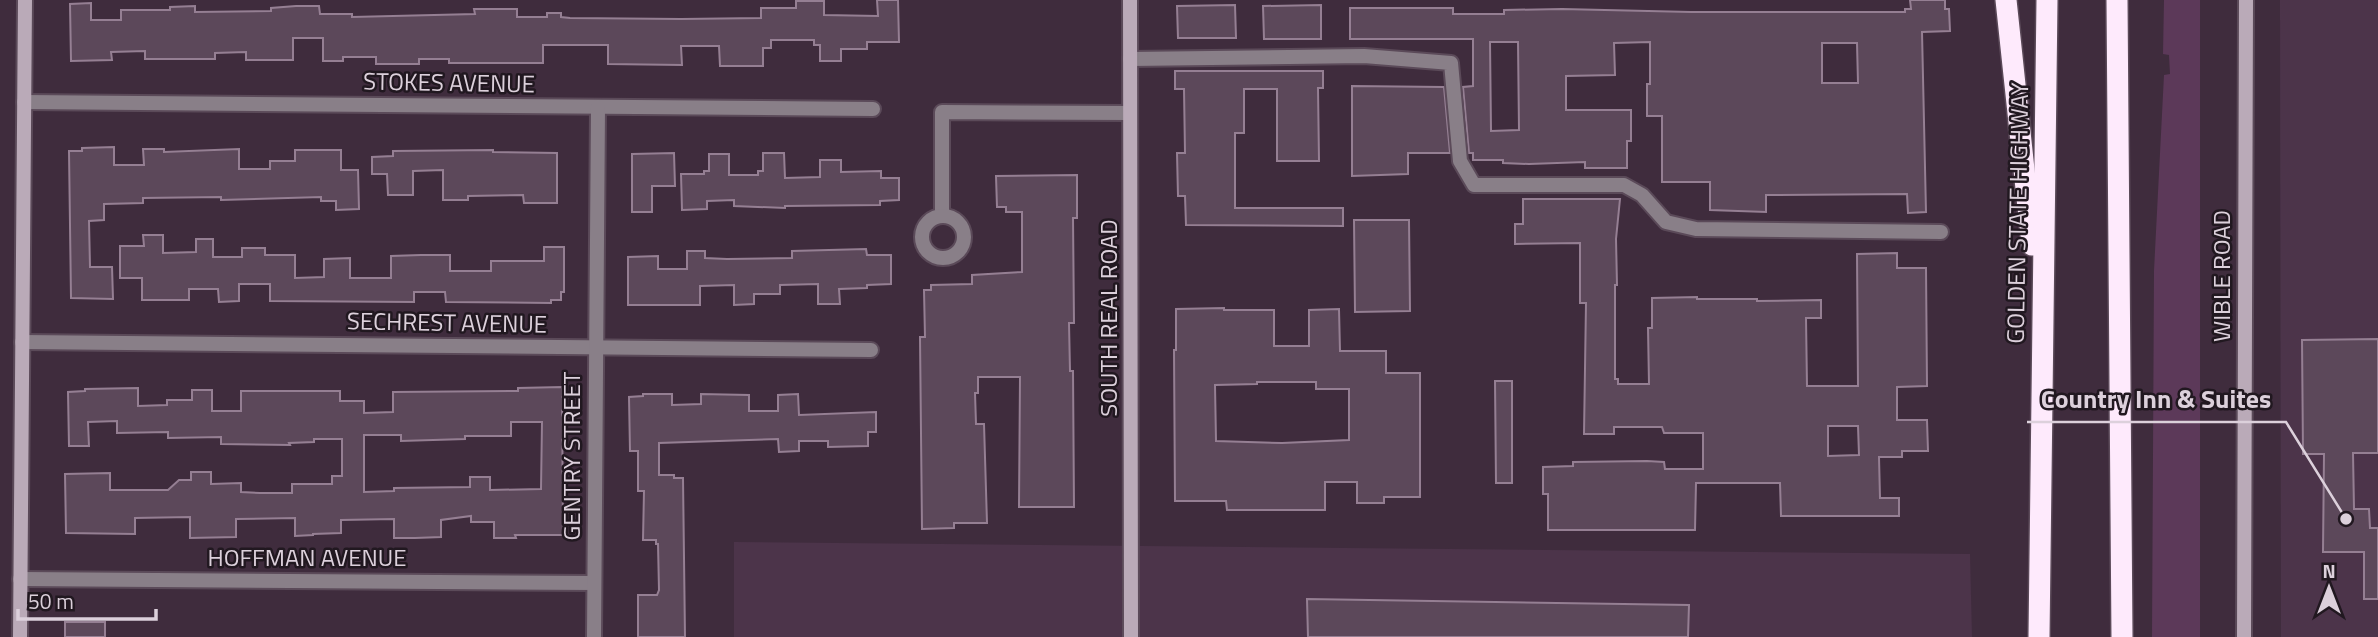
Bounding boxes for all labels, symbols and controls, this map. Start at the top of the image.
street label: STOKES AVENUE [363,63,535,101]
street label: GOLDEN STATE HIGHWAY [1997,82,2037,344]
street label: WIBLE ROAD [2203,210,2239,342]
street label: SOUTH REAL ROAD [1090,219,1126,417]
street label: SECHREST AVENUE [347,302,547,342]
street label: GENTRY STREET [553,371,589,540]
callout: Country Inn & Suites [2027,375,2286,422]
text: Country Inn & Suites [2041,379,2271,418]
street label: HOFFMAN AVENUE [207,539,407,575]
north arrow [2294,553,2364,623]
text: N [2322,556,2336,585]
scale bar [18,578,156,622]
text: 50 m [28,585,74,617]

